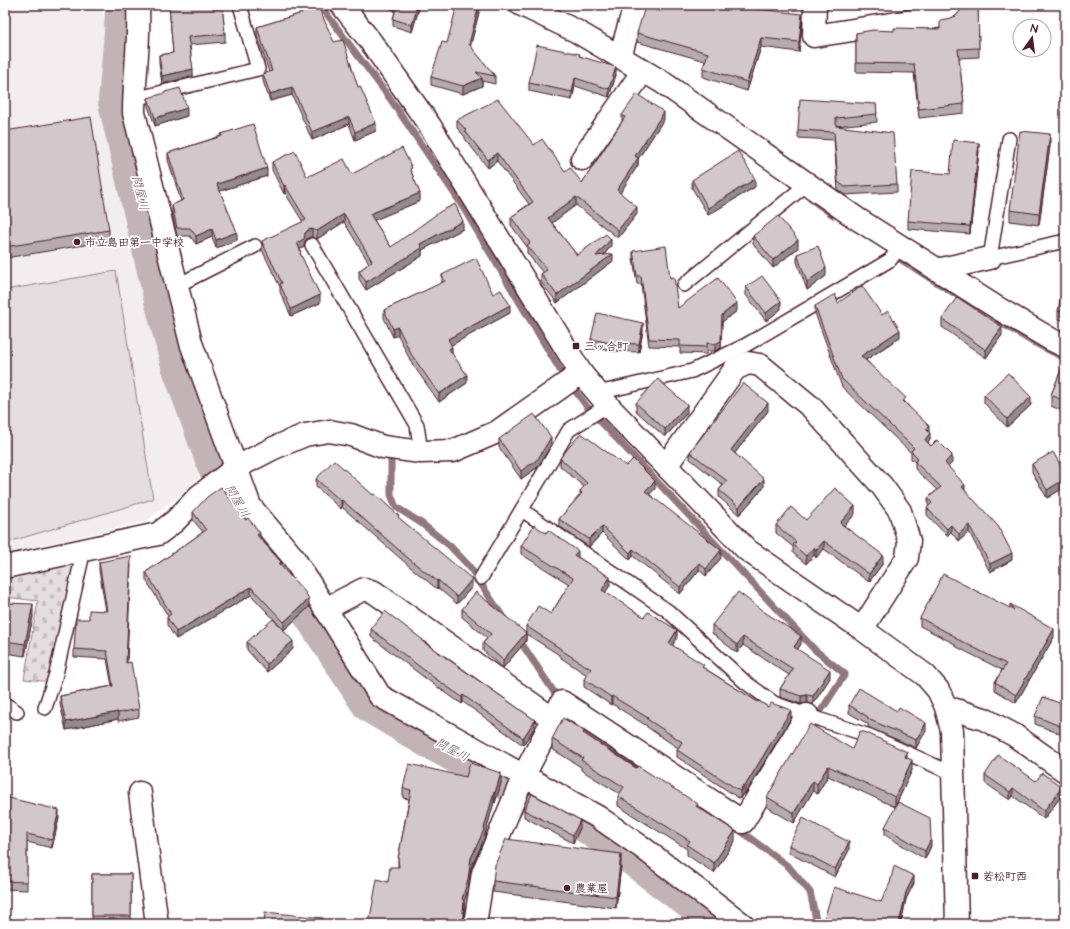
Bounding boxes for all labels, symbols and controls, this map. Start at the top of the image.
north arrow [1012,18,1052,58]
text: N [1029,21,1040,37]
water label: 問屋川 [127,173,153,213]
place label: 市立島田第一中学校 [85,235,184,250]
marker: 市立島田第一中学校 [72,237,82,247]
place label: 三ッ合町 [584,339,629,354]
marker: 三ッ合町 [571,341,581,351]
water label: 問屋川 [221,481,253,521]
water label: 問屋川 [432,734,472,766]
place label: 若松町西 [983,869,1027,884]
marker: 若松町西 [970,871,980,881]
place label: 農業屋 [575,881,608,896]
marker: 農業屋 [562,883,572,893]

